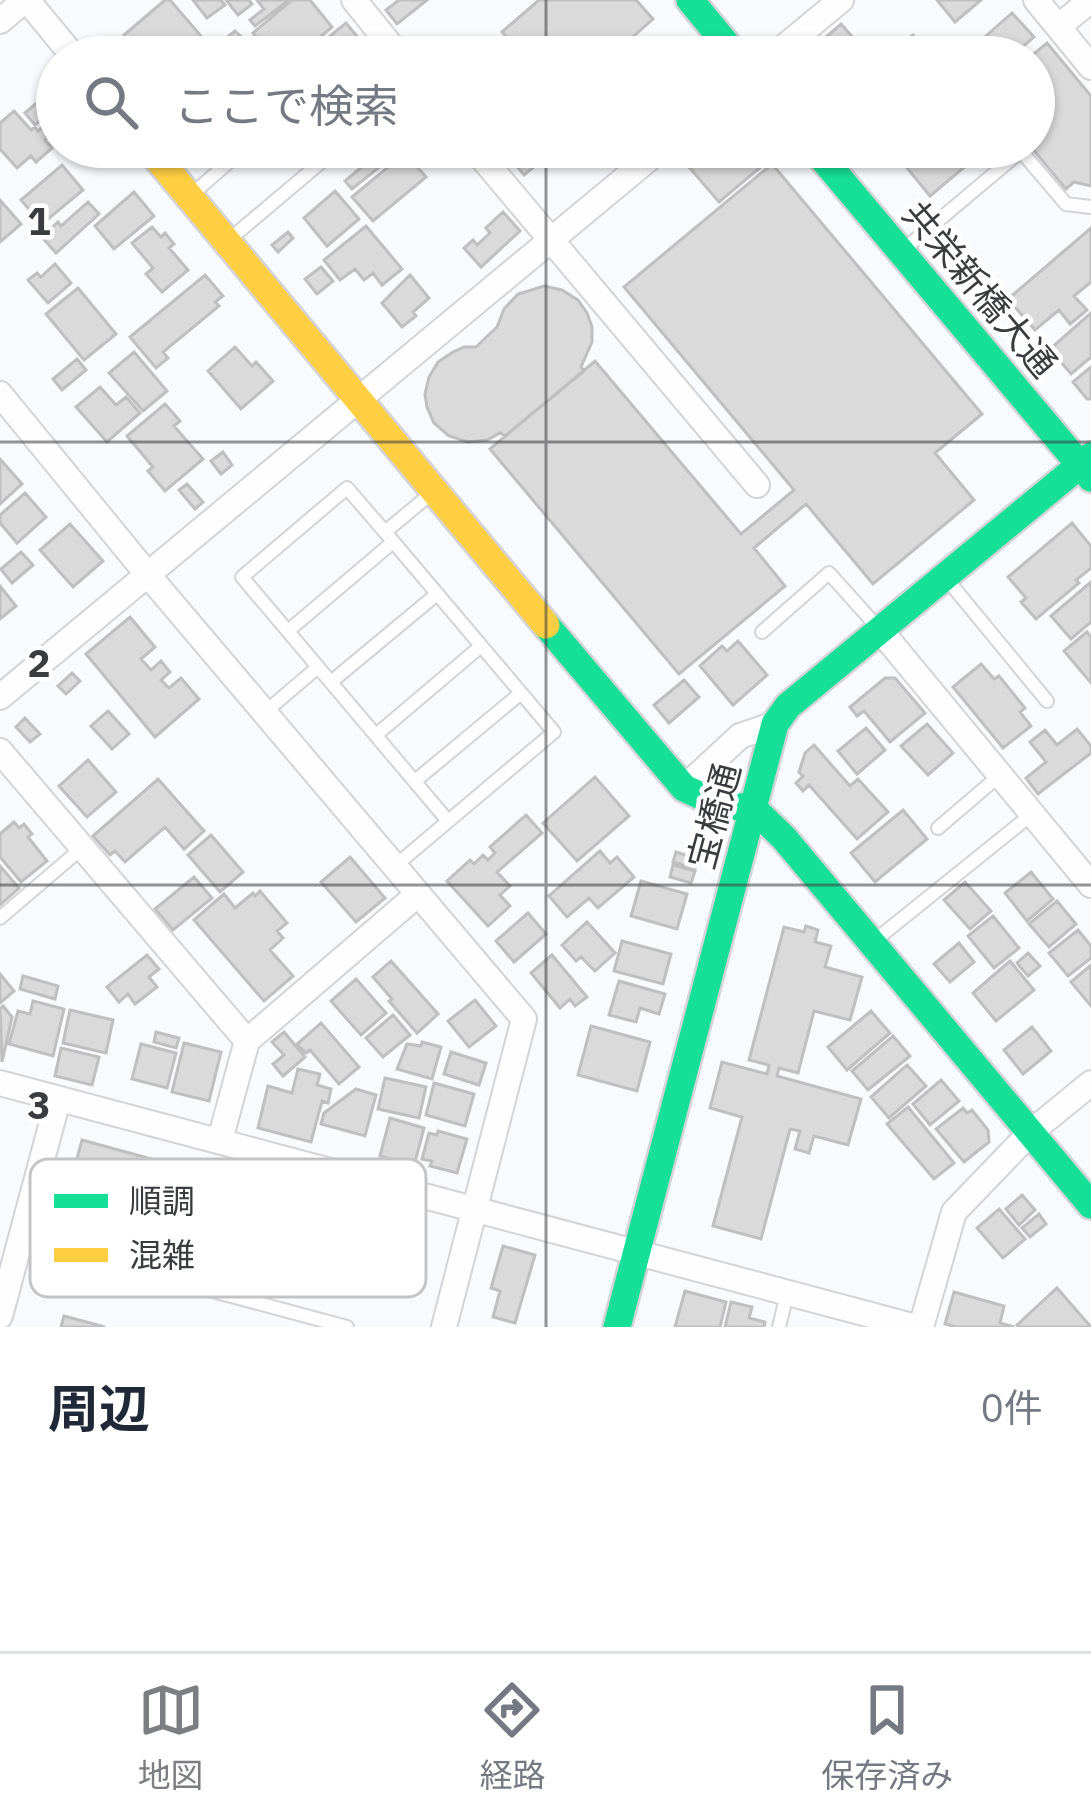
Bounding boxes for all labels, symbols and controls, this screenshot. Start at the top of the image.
search box [36,36,1055,168]
icon: search [78,69,144,135]
text: ここで検索 [174,76,399,134]
street label: 共栄新橋大通 [893,191,1068,387]
text: 1 [27,195,51,246]
text: 2 [27,637,51,688]
street label: 宝橋通 [677,758,750,874]
text: 3 [27,1079,51,1130]
legend [30,1159,426,1297]
text: 順調 [129,1179,195,1222]
text: 混雑 [129,1233,195,1276]
text: 周辺 [48,1375,150,1441]
text: 0件 [981,1382,1043,1433]
tab: 地図 [138,1677,204,1797]
tab: 経路 [479,1677,545,1797]
tab: 保存済み [821,1677,953,1797]

